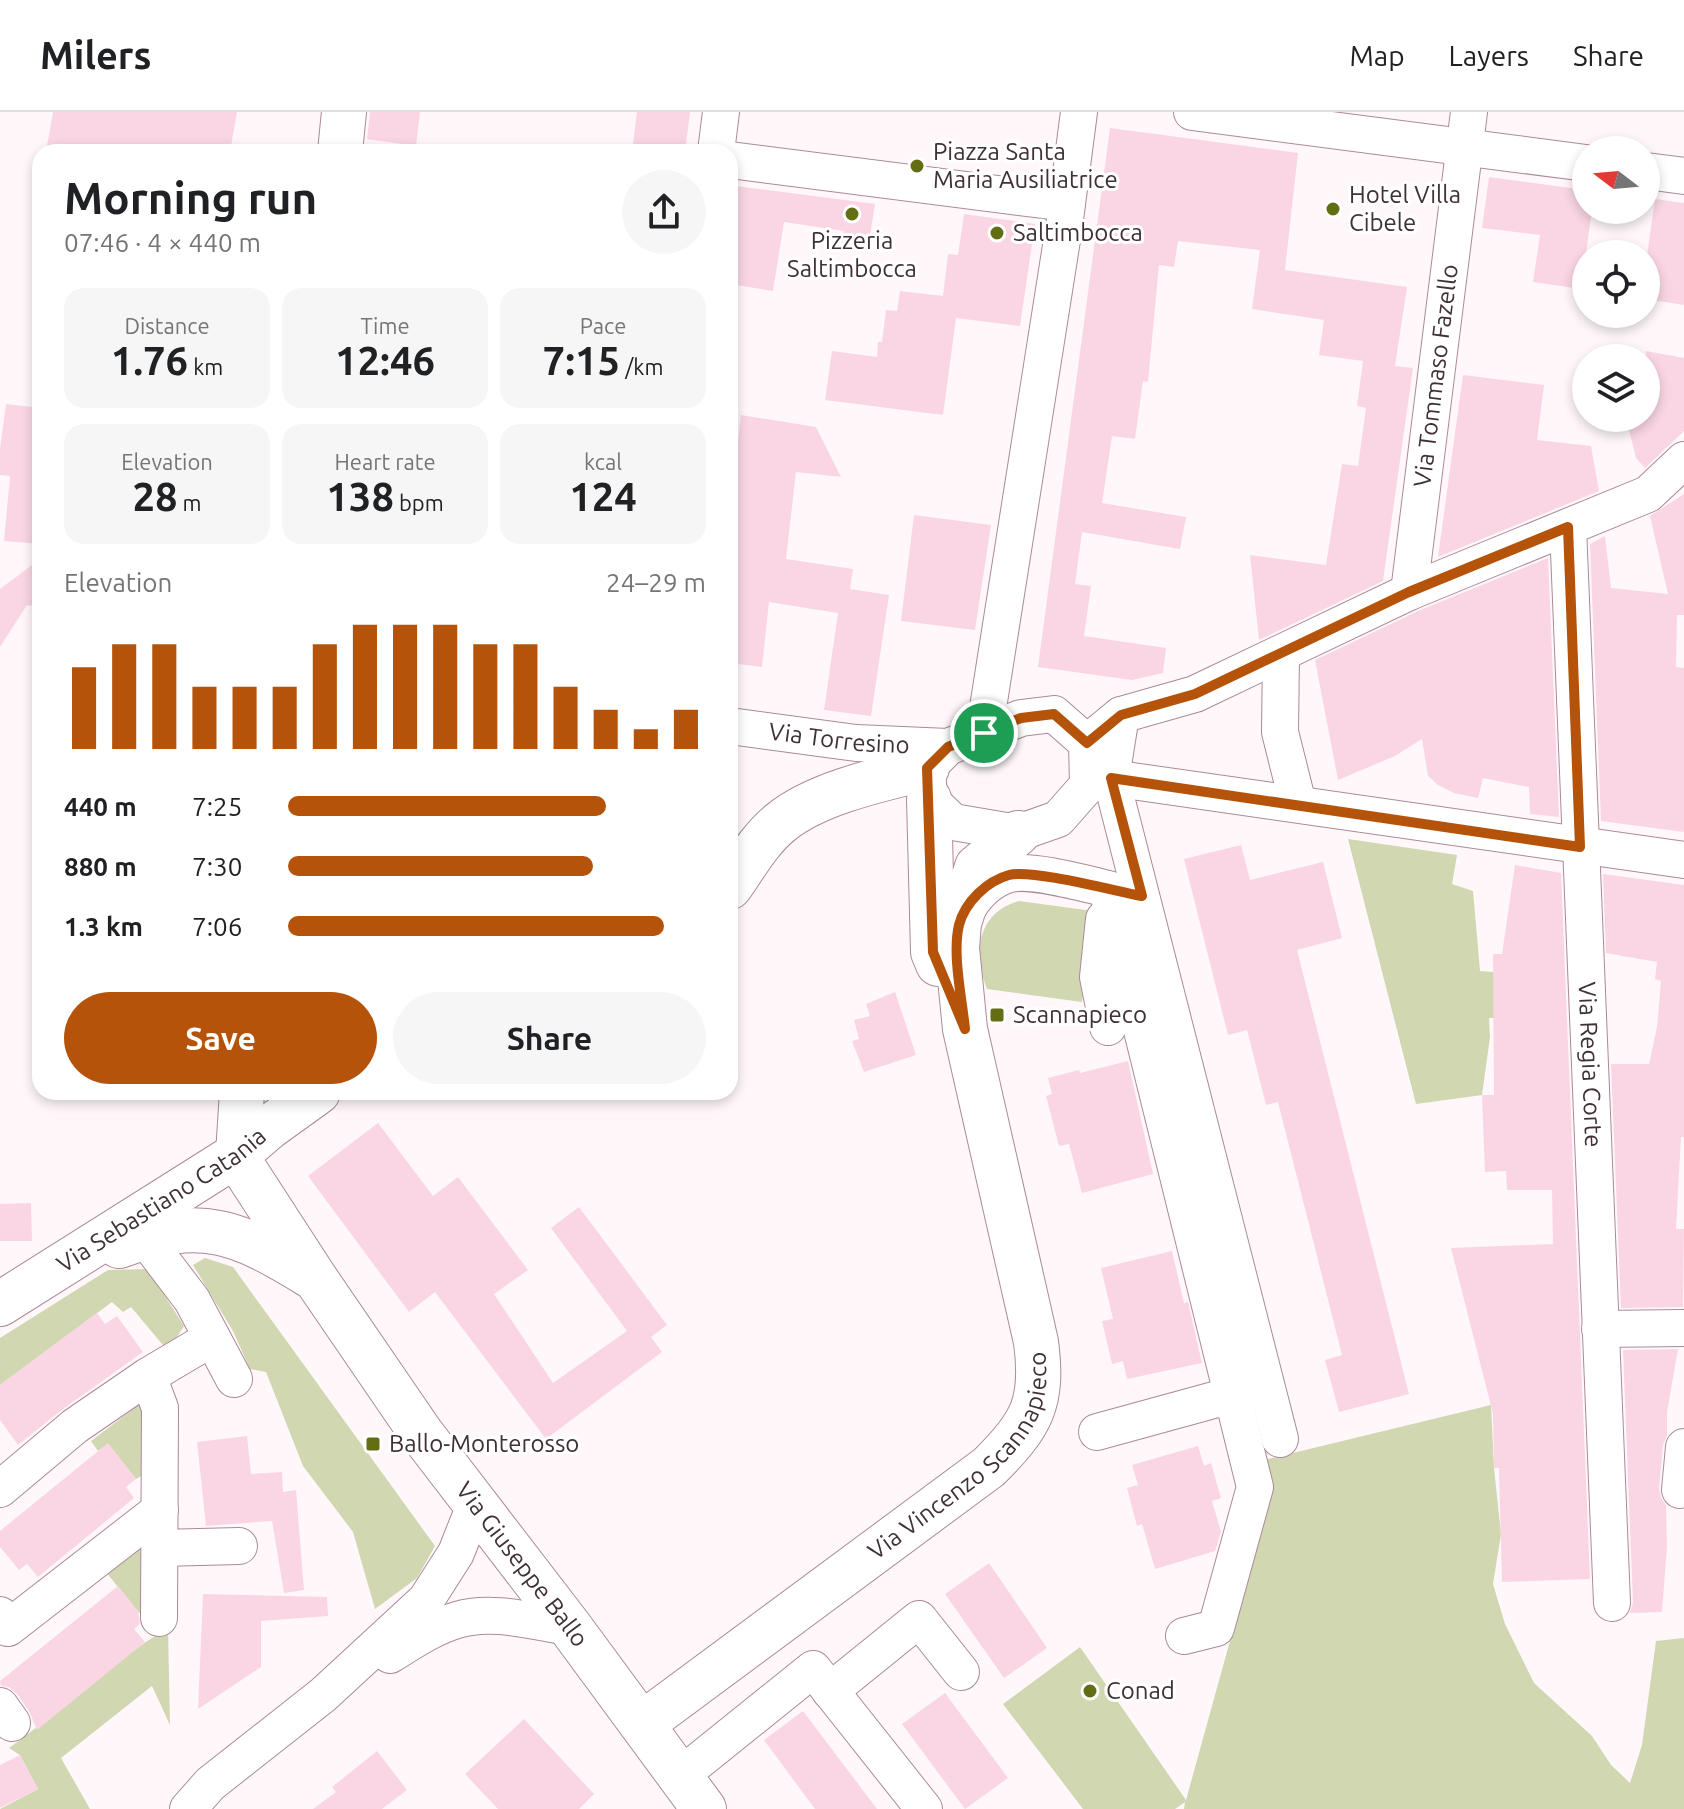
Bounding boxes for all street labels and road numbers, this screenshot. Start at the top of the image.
street label: Via Tommaso Fazello [1408,263,1463,489]
street label: Via Torresino [767,717,910,758]
street label: Via Regia Corte [1574,981,1607,1148]
street label: Via Sebastiano Catania [52,1122,271,1278]
street label: Via Vincenzo Scannapieco [863,1351,1051,1565]
street label: Via Giuseppe Ballo [451,1477,594,1652]

